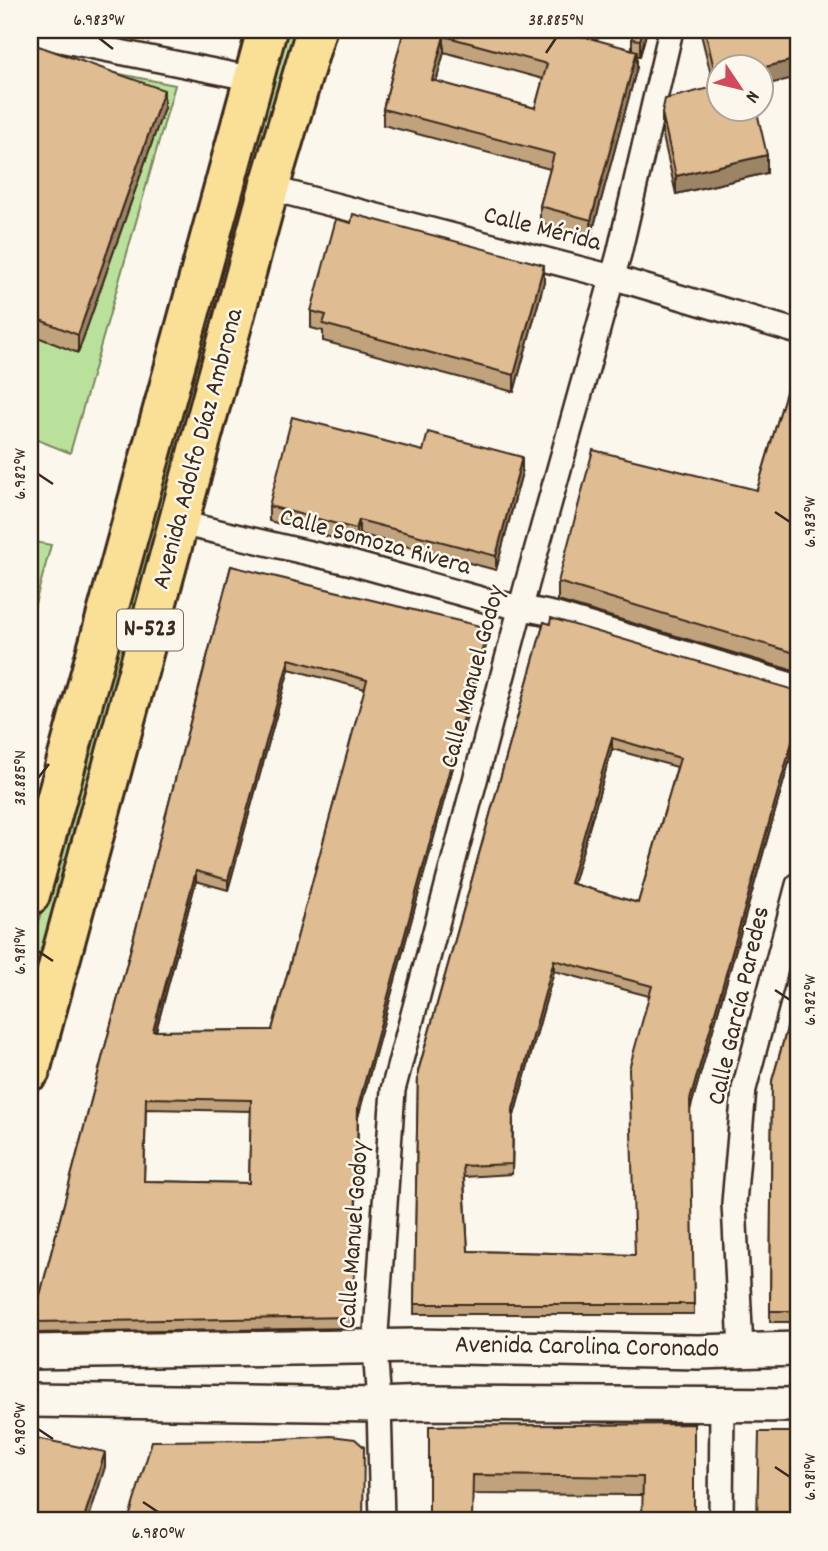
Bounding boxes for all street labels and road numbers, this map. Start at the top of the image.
street label: Calle Mérida [479,198,605,263]
street label: Avenida Adolfo Díaz Ambrona [144,304,255,594]
street label: Calle Somoza Rivera [275,500,476,587]
street label: Calle Manuel Godoy [432,581,516,773]
road number: N-523 [117,610,183,650]
street label: Calle García Paredes [699,903,781,1109]
street label: Calle Manuel Godoy [330,1139,380,1330]
street label: Avenida Carolina Coronado [454,1327,720,1369]

